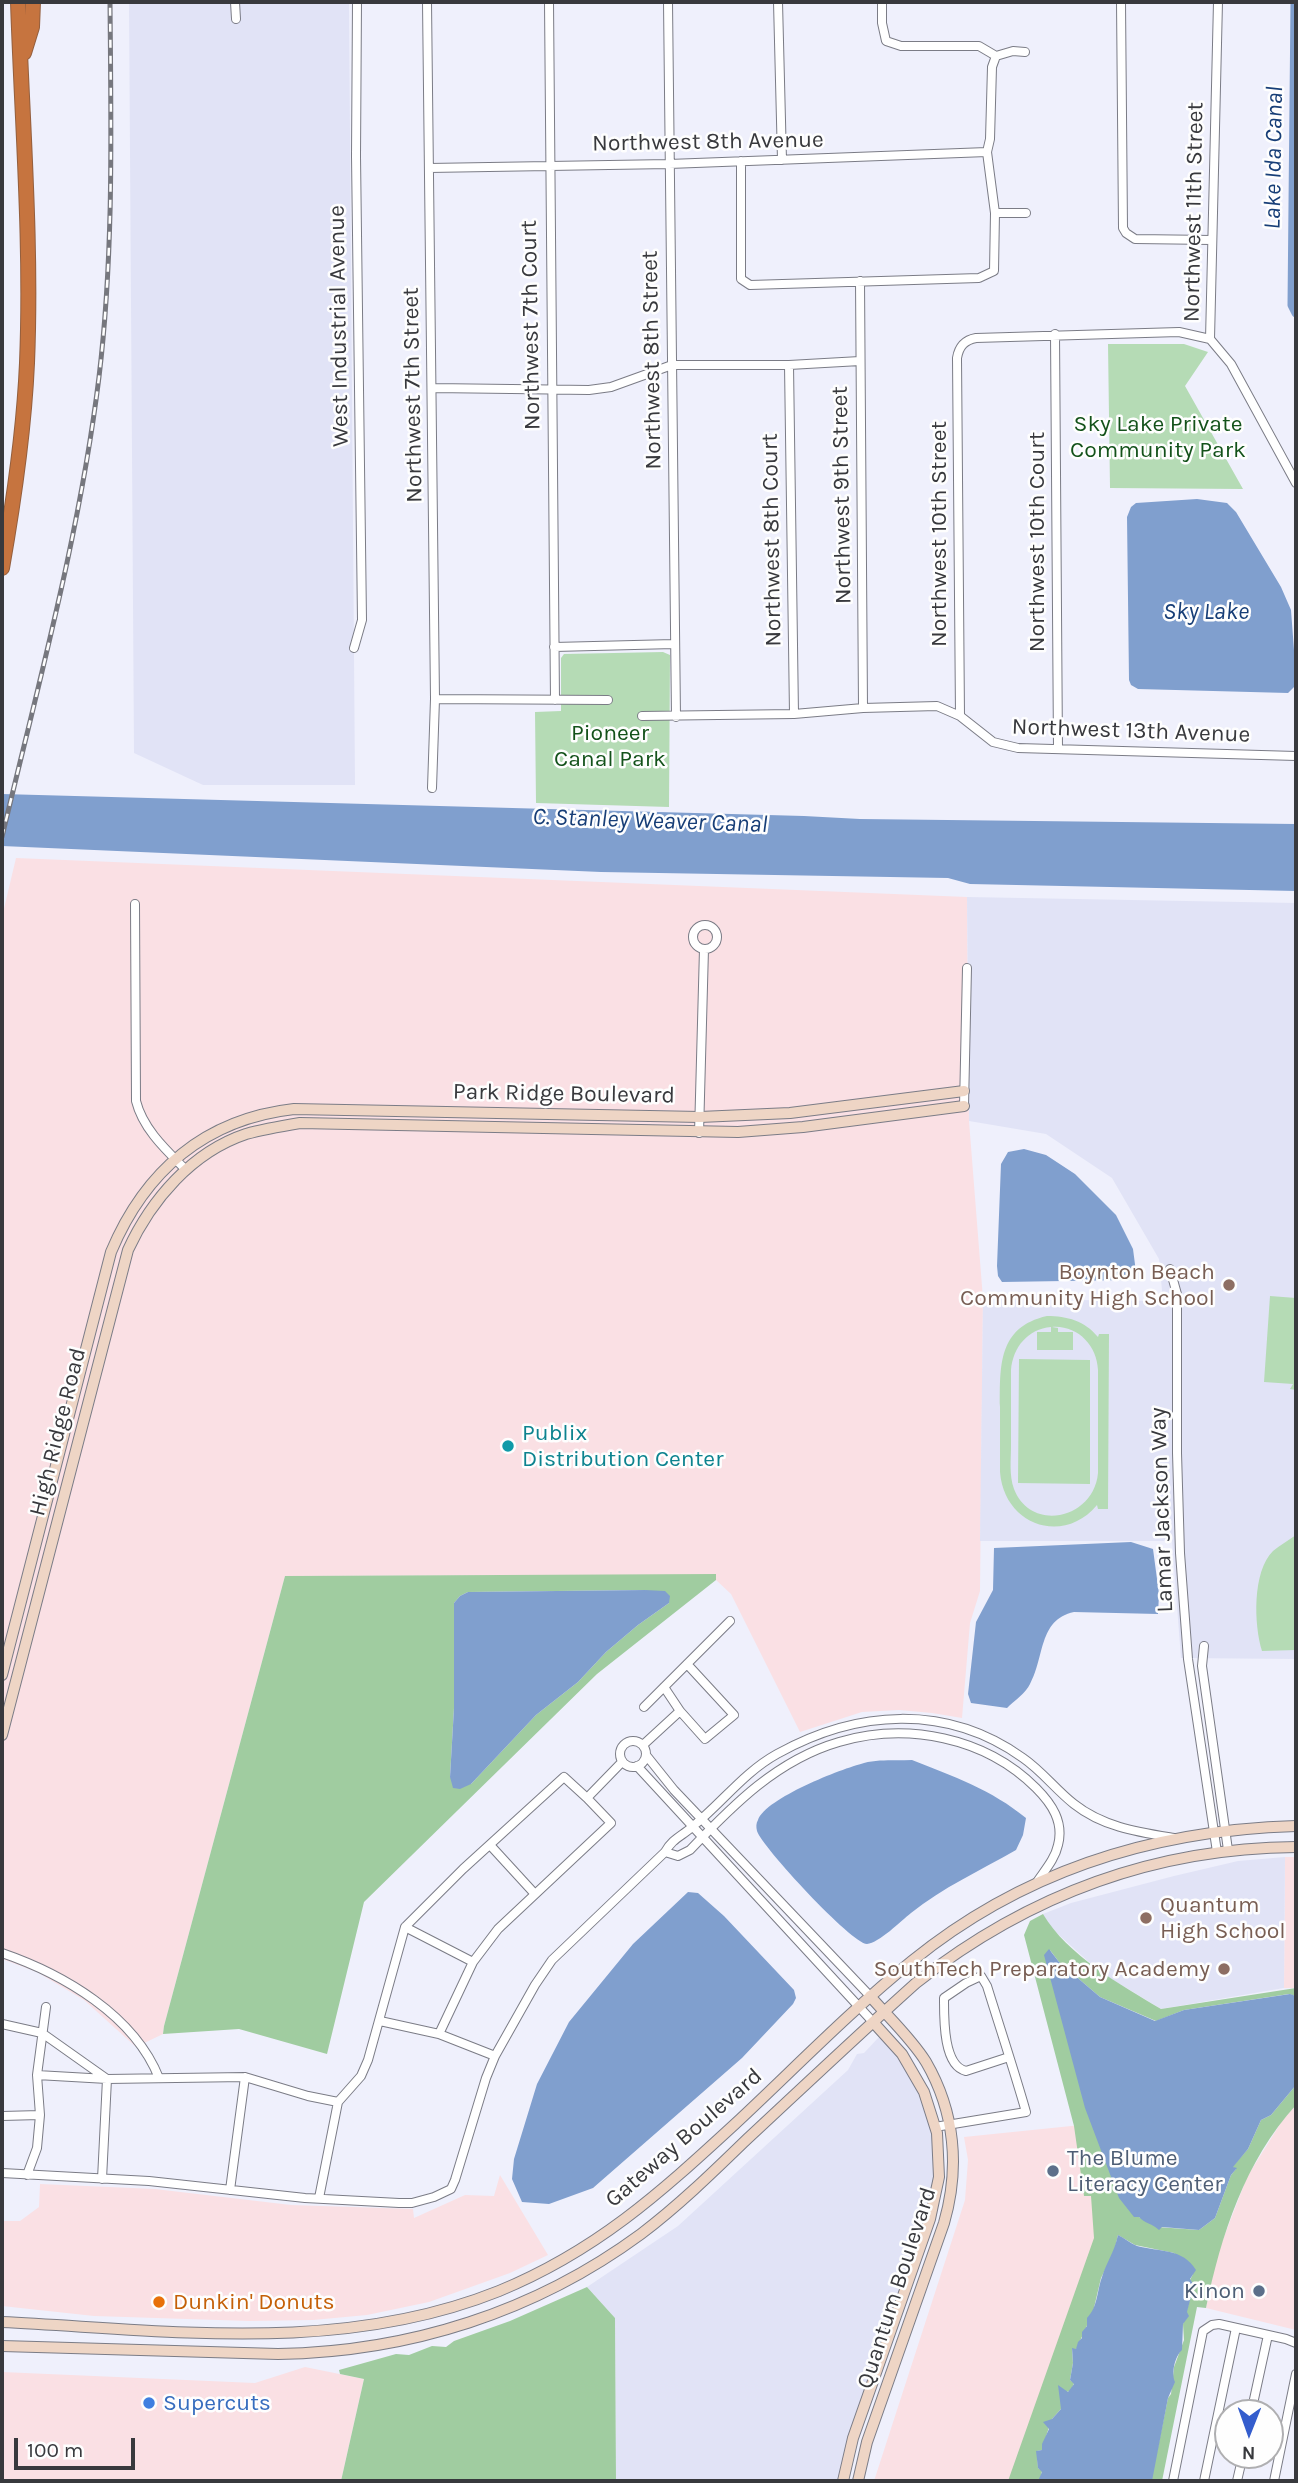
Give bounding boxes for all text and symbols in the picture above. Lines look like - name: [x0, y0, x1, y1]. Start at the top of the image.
- water label: Lake Ida Canal: [1258, 86, 1290, 230]
- street label: Northwest 11th Street: [1178, 102, 1210, 322]
- street label: Northwest 8th Avenue: [592, 126, 824, 158]
- street label: West Industrial Avenue: [323, 205, 355, 447]
- street label: Northwest 7th Court: [515, 220, 547, 430]
- street label: Northwest 8th Street: [636, 250, 668, 470]
- street label: Northwest 7th Street: [397, 287, 429, 503]
- street label: Northwest 9th Street: [826, 386, 858, 604]
- park label: Sky Lake Private Community Park: [1070, 410, 1246, 464]
- street label: Northwest 10th Street: [925, 421, 953, 647]
- street label: Northwest 10th Court: [1023, 432, 1051, 652]
- street label: Northwest 8th Court: [756, 433, 788, 647]
- water label: Sky Lake: [1163, 598, 1249, 626]
- street label: Northwest 13th Avenue: [1011, 713, 1251, 749]
- park label: Pioneer Canal Park: [554, 719, 666, 773]
- water label: C. Stanley Weaver Canal: [532, 803, 768, 839]
- street label: Park Ridge Boulevard: [453, 1078, 675, 1110]
- place label: Boynton Beach Community High School: [960, 1258, 1215, 1312]
- marker: Boynton Beach Community High School: [1221, 1277, 1237, 1293]
- street label: High Ridge Road: [24, 1345, 92, 1519]
- street label: Lamar Jackson Way: [1145, 1407, 1179, 1613]
- place label: Publix Distribution Center: [522, 1419, 723, 1473]
- marker: Publix Distribution Center: [500, 1438, 516, 1454]
- place label: Quantum High School: [1160, 1891, 1286, 1945]
- marker: Quantum High School: [1138, 1910, 1154, 1926]
- place label: SouthTech Preparatory Academy: [873, 1955, 1210, 1983]
- marker: SouthTech Preparatory Academy: [1216, 1961, 1232, 1977]
- street label: Gateway Boulevard: [600, 2062, 768, 2214]
- place label: The Blume Literacy Center: [1067, 2144, 1223, 2198]
- marker: The Blume Literacy Center: [1045, 2163, 1061, 2179]
- street label: Quantum Boulevard: [851, 2184, 943, 2392]
- place label: Kinon: [1184, 2277, 1245, 2305]
- marker: Kinon: [1251, 2283, 1267, 2299]
- place label: Dunkin' Donuts: [173, 2288, 335, 2316]
- marker: Dunkin' Donuts: [151, 2294, 167, 2310]
- place label: Supercuts: [163, 2389, 271, 2417]
- marker: Supercuts: [141, 2395, 157, 2411]
- north arrow: [1214, 2399, 1284, 2469]
- scale bar: [18, 2424, 138, 2468]
- text: 100 m: [27, 2438, 84, 2462]
- text: N: [1242, 2442, 1256, 2464]

